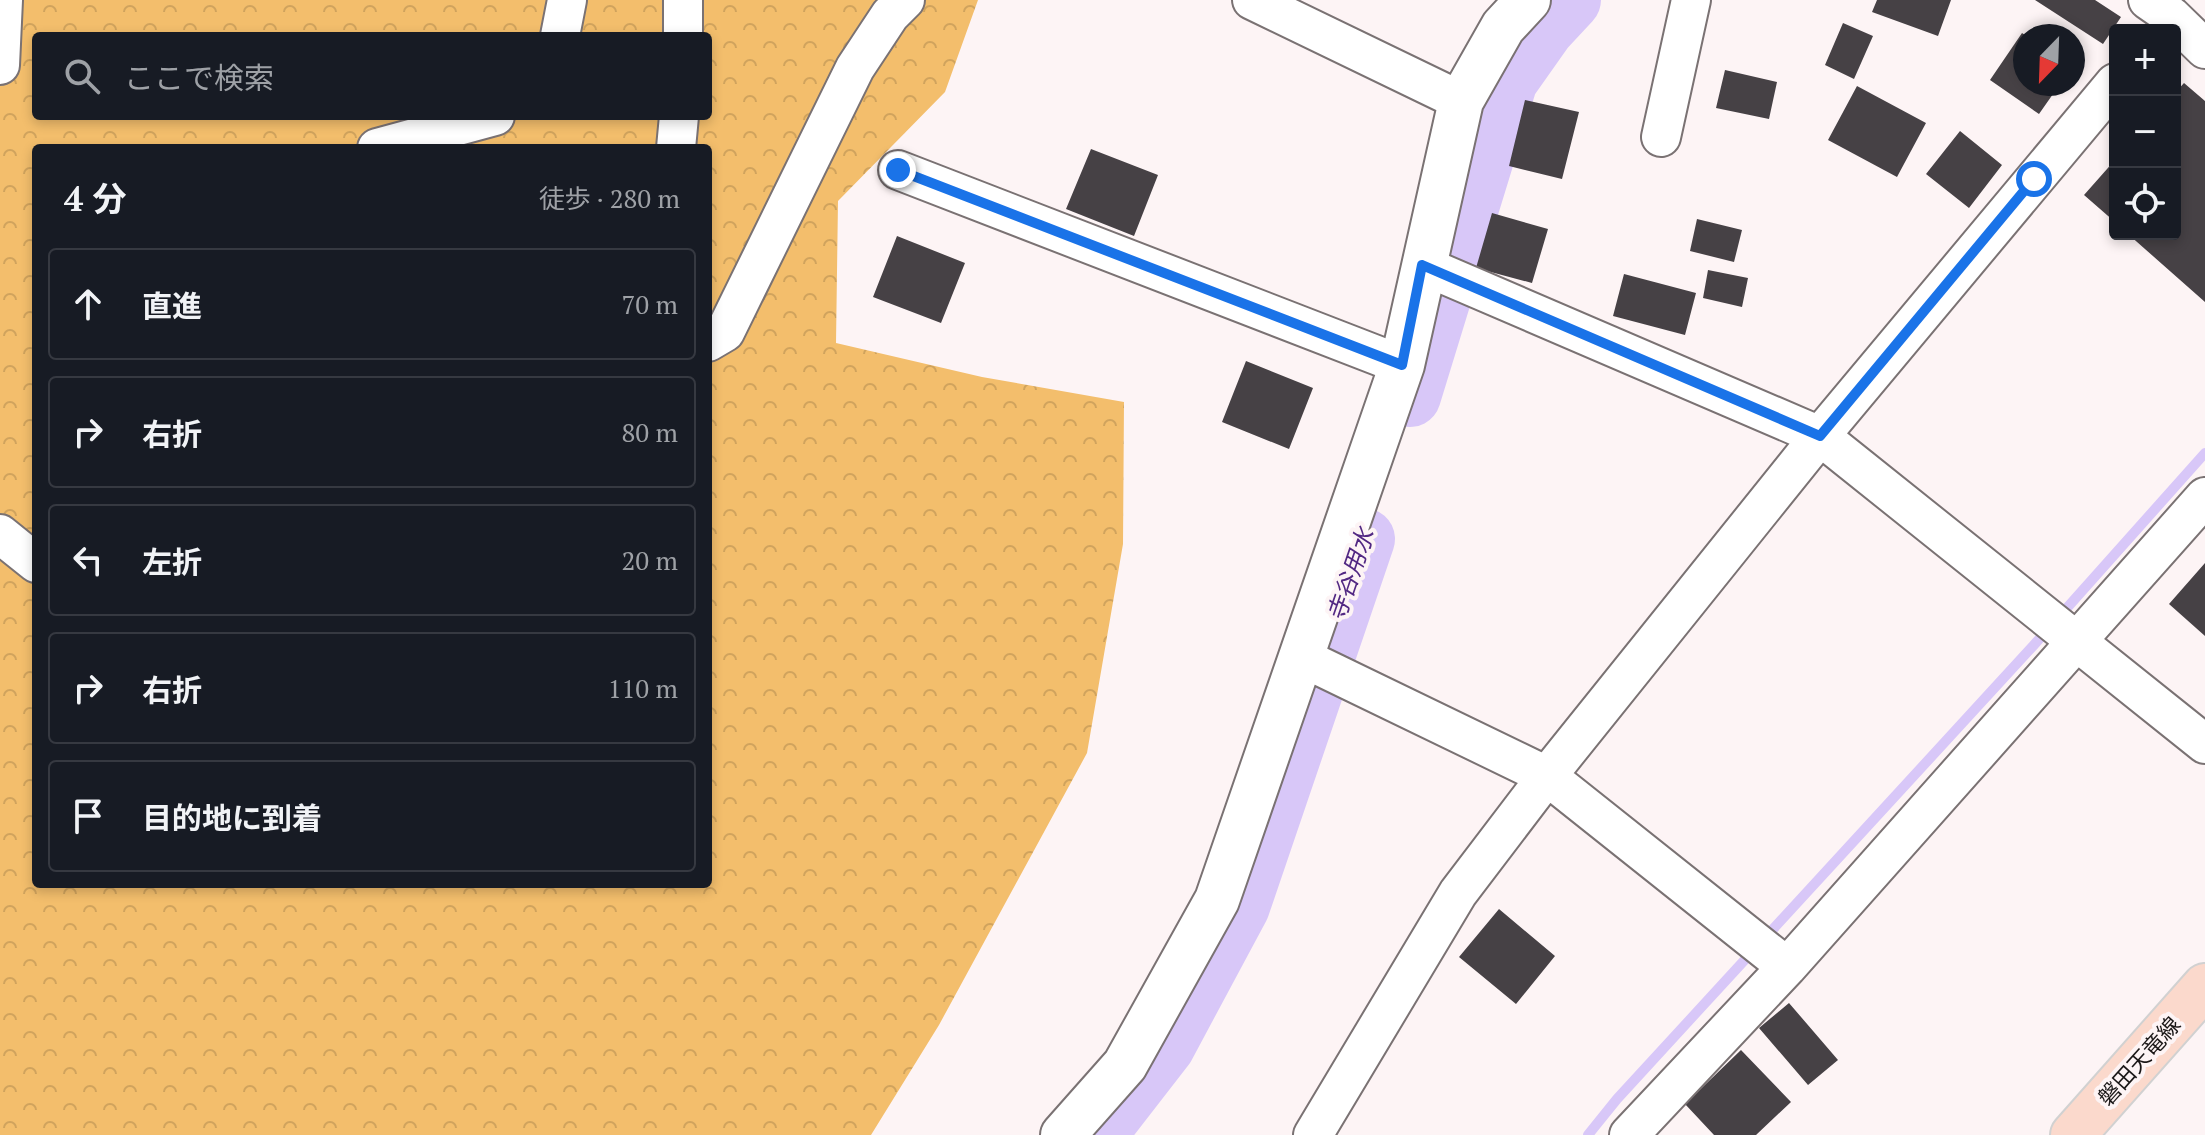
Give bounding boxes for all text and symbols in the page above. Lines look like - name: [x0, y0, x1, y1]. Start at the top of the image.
- north arrow: [2013, 24, 2085, 96]
- map controls: [2109, 24, 2181, 240]
- button: +: [2109, 24, 2181, 96]
- search box: [32, 32, 712, 120]
- icon: search: [60, 54, 104, 98]
- text: ここで検索: [124, 58, 274, 98]
- button: −: [2109, 96, 2181, 168]
- route end: [880, 152, 916, 188]
- route start: [2016, 161, 2052, 197]
- button: locate: [2109, 168, 2181, 240]
- text: 4 分: [64, 176, 126, 221]
- text: 徒歩 · 280 m: [539, 181, 680, 215]
- icon: ahead: [66, 282, 110, 326]
- text: 直進: [142, 286, 202, 326]
- text: 70 m: [622, 287, 678, 321]
- icon: right: [66, 410, 110, 454]
- text: 右折: [142, 414, 202, 454]
- text: 80 m: [622, 415, 678, 449]
- water label: 寺谷用水: [1319, 521, 1382, 625]
- icon: left: [66, 538, 110, 582]
- text: 左折: [142, 542, 202, 582]
- text: 20 m: [622, 543, 678, 577]
- icon: right: [66, 666, 110, 710]
- text: 右折: [142, 670, 202, 710]
- text: 110 m: [608, 671, 678, 705]
- icon: arrive: [66, 794, 110, 838]
- text: 目的地に到着: [142, 798, 322, 838]
- street label: 磐田天竜線: [2091, 1010, 2186, 1111]

